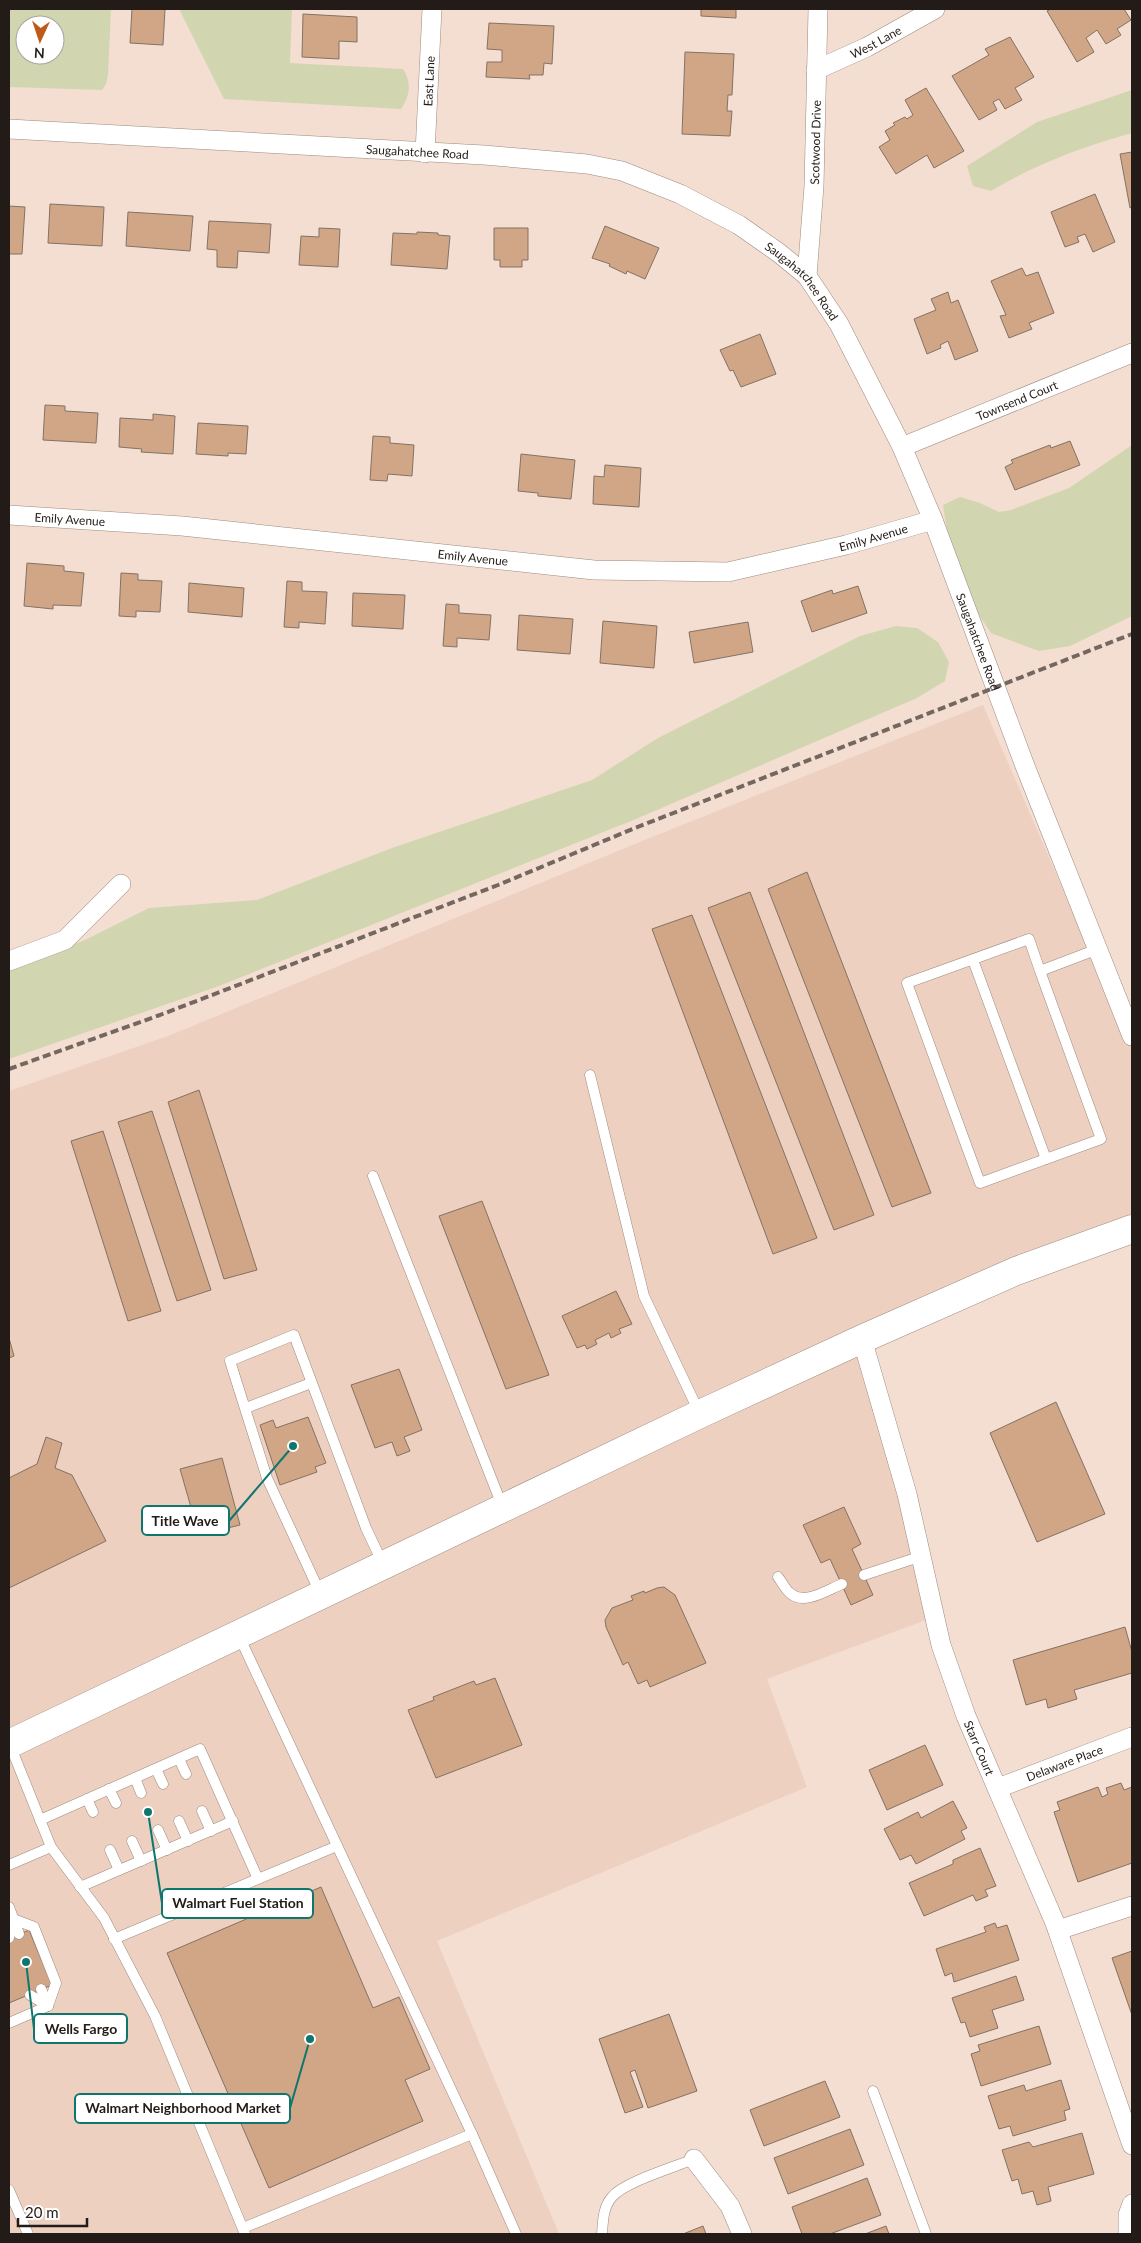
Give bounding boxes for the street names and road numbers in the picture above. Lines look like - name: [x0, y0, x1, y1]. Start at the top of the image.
- street label: West Lane: [848, 22, 904, 61]
- street label: East Lane: [420, 55, 437, 107]
- street label: Scotwood Drive: [807, 100, 823, 185]
- street label: Saugahatchee Road: [366, 141, 469, 162]
- street label: Saugahatchee Road: [762, 238, 842, 323]
- street label: Townsend Court: [974, 376, 1060, 423]
- street label: Emily Avenue: [34, 509, 106, 529]
- street label: Emily Avenue: [837, 520, 909, 554]
- street label: Emily Avenue: [437, 546, 509, 568]
- street label: Saugahatchee Road: [953, 591, 1004, 693]
- street label: Starr Court: [961, 1718, 998, 1778]
- street label: Delaware Place: [1024, 1741, 1105, 1784]

